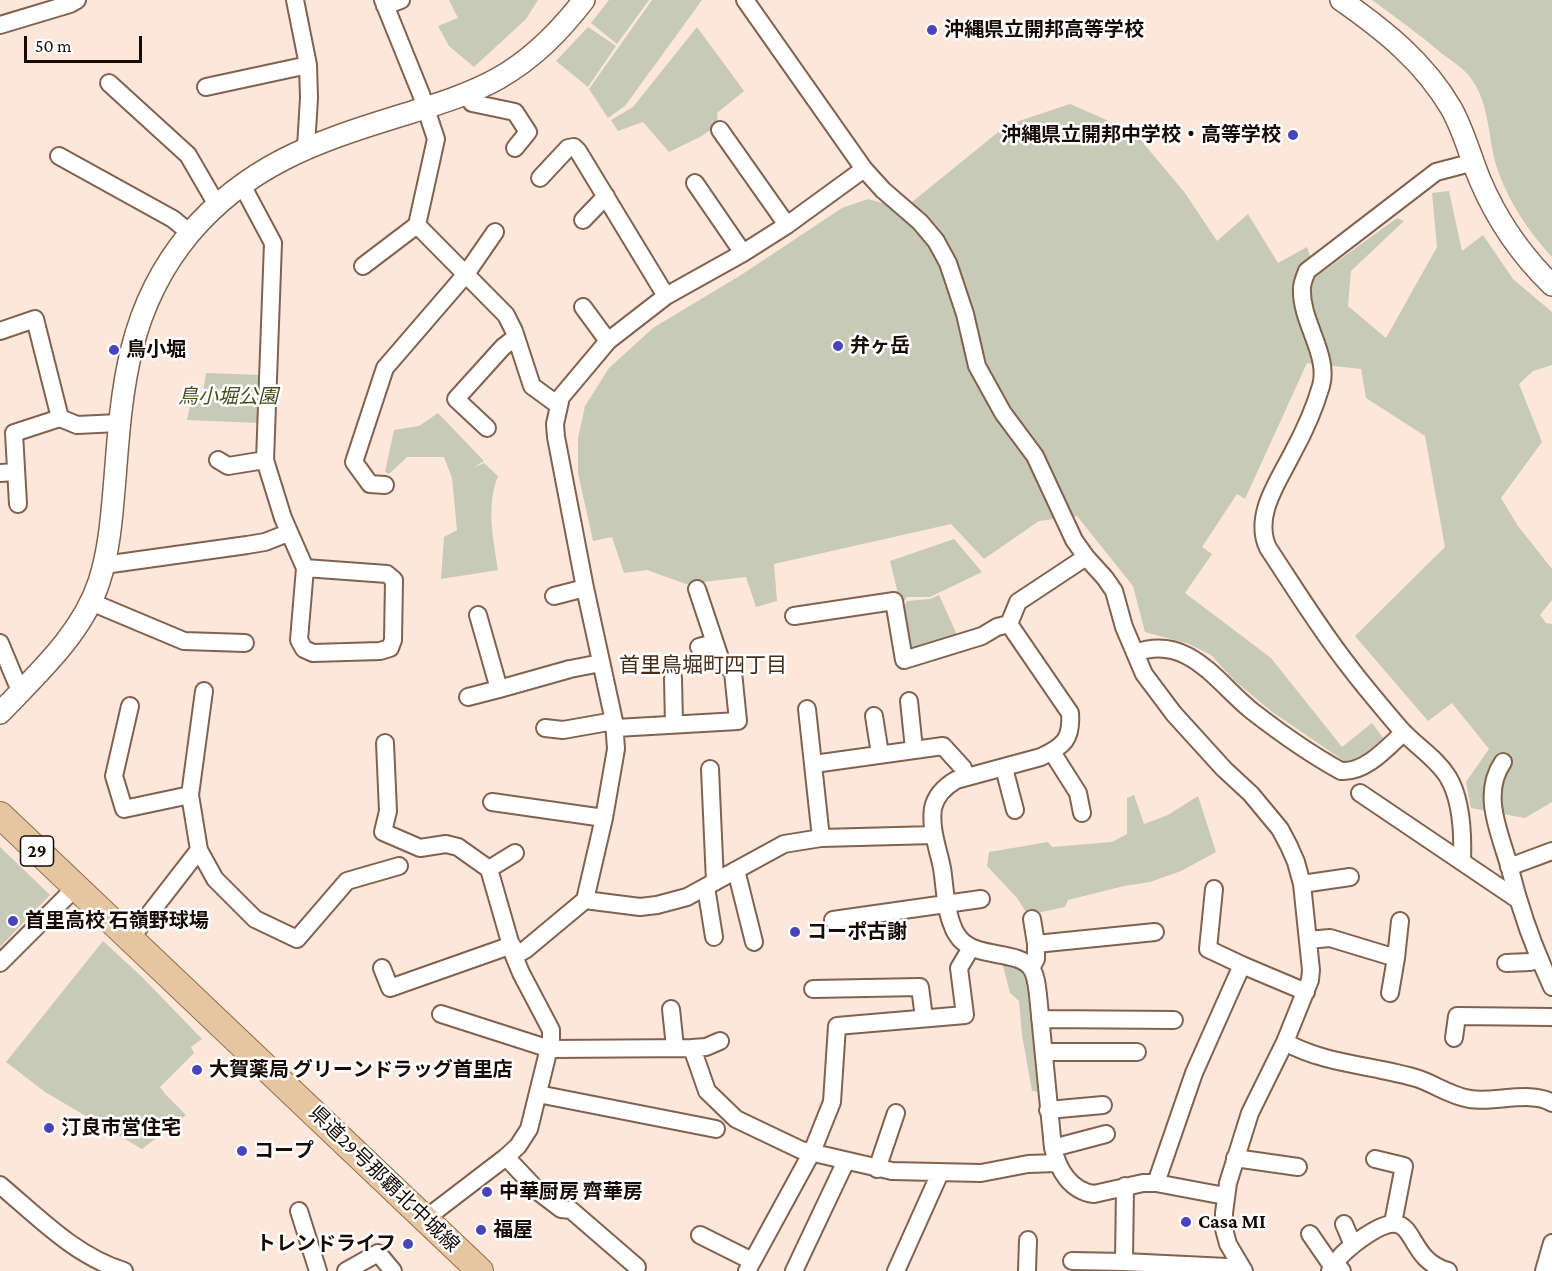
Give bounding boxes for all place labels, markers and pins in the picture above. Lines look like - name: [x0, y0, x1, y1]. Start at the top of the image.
- place label: 沖縄県立開邦高等学校: [944, 18, 1144, 42]
- marker: 沖縄県立開邦高等学校: [925, 23, 939, 37]
- place label: 沖縄県立開邦中学校・高等学校: [1001, 123, 1281, 147]
- marker: 沖縄県立開邦中学校・高等学校: [1286, 128, 1300, 142]
- place label: 弁ヶ岳: [850, 334, 910, 358]
- place label: 鳥小堀: [126, 338, 186, 362]
- marker: 弁ヶ岳: [831, 339, 845, 353]
- marker: 鳥小堀: [107, 343, 121, 357]
- place label: 首里高校 石嶺野球場: [25, 909, 209, 933]
- marker: 首里高校 石嶺野球場: [6, 914, 20, 928]
- place label: コーポ古謝: [807, 920, 907, 944]
- marker: コーポ古謝: [788, 925, 802, 939]
- place label: 大賀薬局 グリーンドラッグ首里店: [209, 1058, 513, 1082]
- marker: 大賀薬局 グリーンドラッグ首里店: [190, 1063, 204, 1077]
- place label: 汀良市営住宅: [61, 1116, 181, 1140]
- marker: 汀良市営住宅: [42, 1121, 56, 1135]
- place label: コープ: [254, 1139, 314, 1163]
- marker: コープ: [235, 1144, 249, 1158]
- place label: 中華厨房 齊華房: [499, 1180, 643, 1204]
- marker: 中華厨房 齊華房: [480, 1185, 494, 1199]
- place label: Casa MI: [1198, 1210, 1266, 1234]
- marker: Casa MI: [1179, 1215, 1193, 1229]
- place label: 福屋: [493, 1218, 533, 1242]
- marker: 福屋: [474, 1223, 488, 1237]
- place label: トレンドライフ: [256, 1232, 396, 1256]
- marker: トレンドライフ: [401, 1237, 415, 1251]

